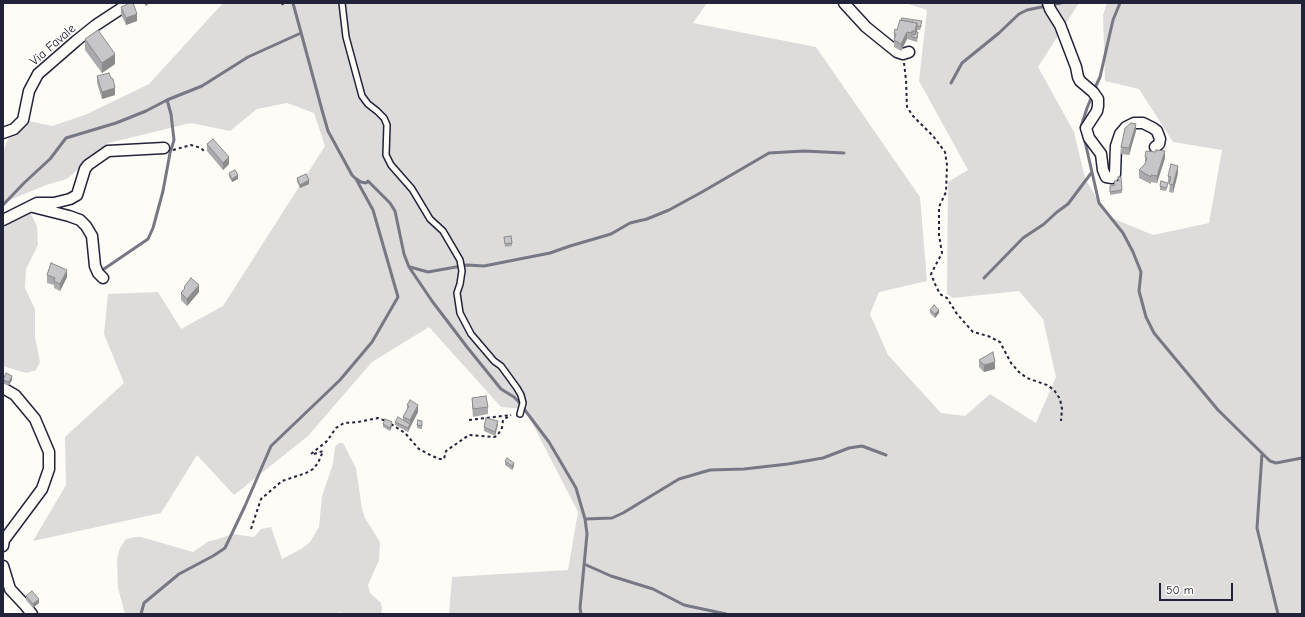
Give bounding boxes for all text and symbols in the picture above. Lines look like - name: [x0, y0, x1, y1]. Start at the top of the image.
- street label: Via Favale: [27, 21, 79, 69]
- scale bar: [1161, 575, 1235, 601]
- text: 50 m: [1166, 583, 1194, 597]

